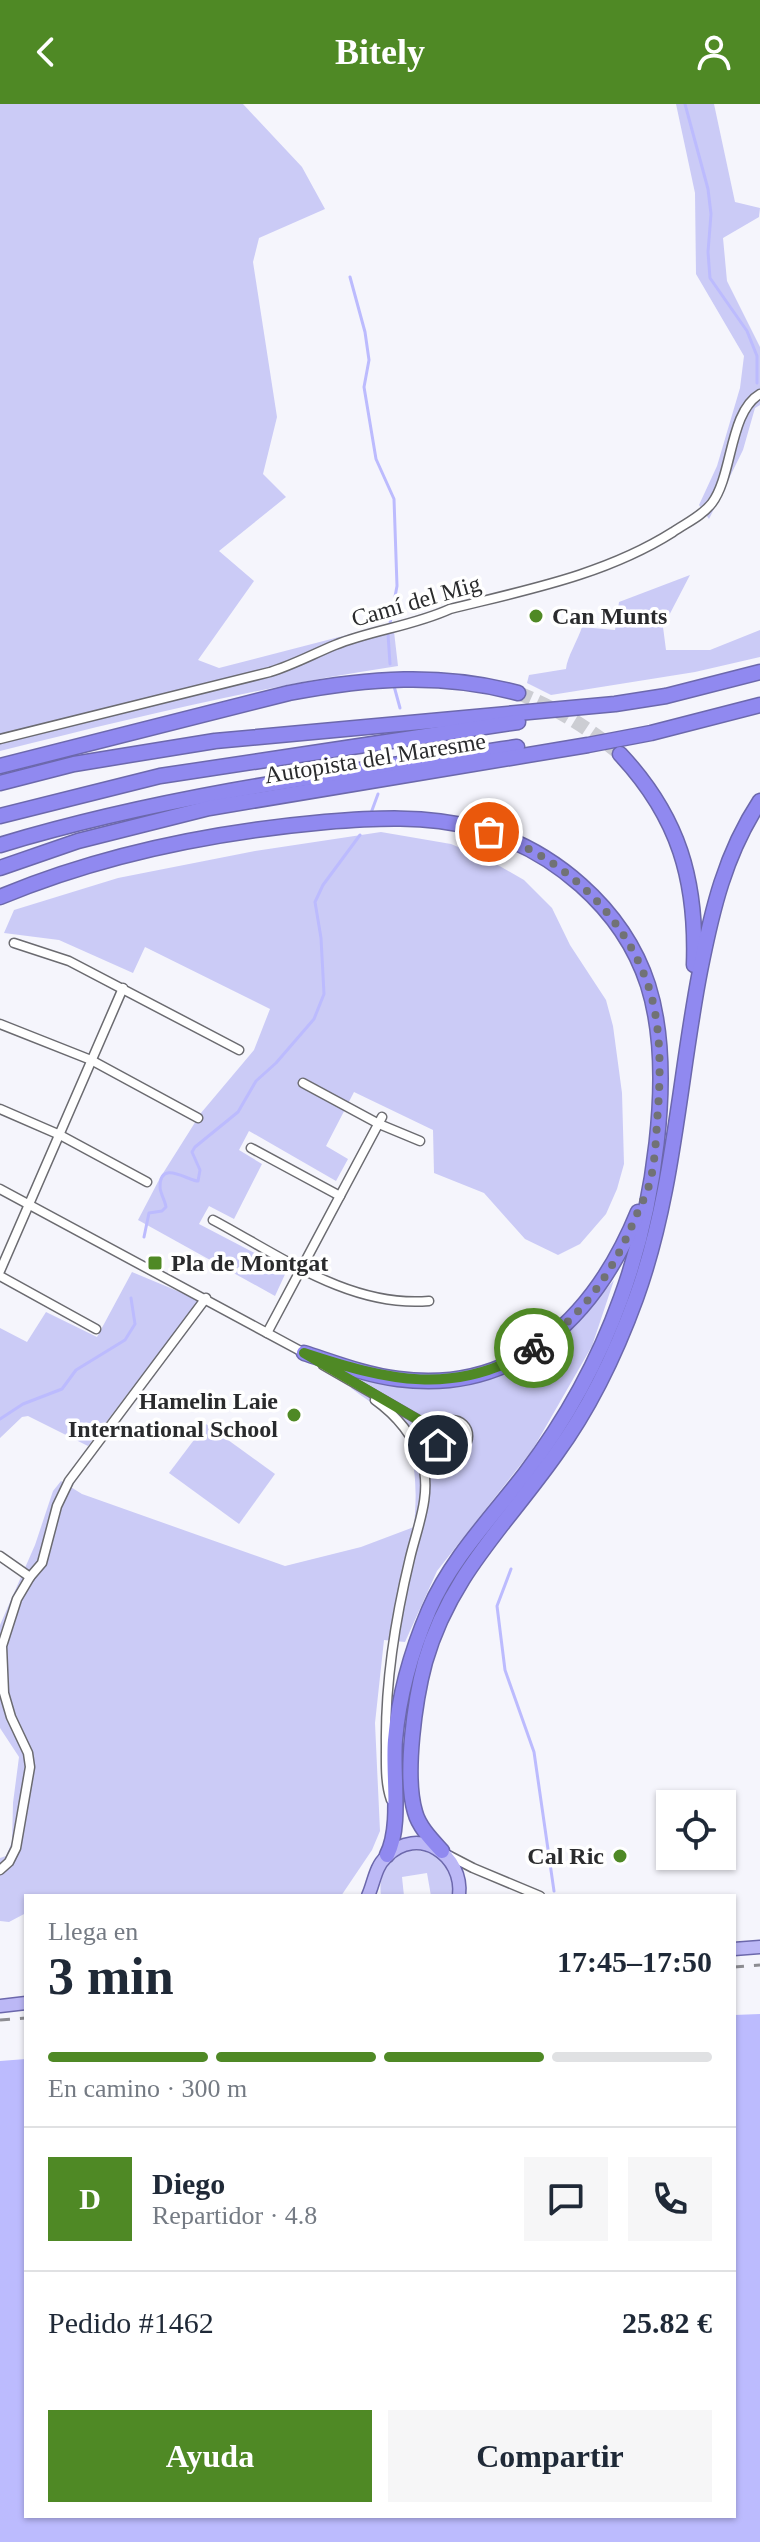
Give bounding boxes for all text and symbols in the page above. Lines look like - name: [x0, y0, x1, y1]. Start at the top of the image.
- icon: back: [24, 30, 68, 74]
- icon: person: [692, 30, 736, 74]
- text: Bitely: [335, 32, 425, 72]
- street label: Camí del Mig: [348, 570, 484, 632]
- place label: Can Munts: [552, 603, 667, 629]
- marker: Can Munts: [527, 607, 545, 625]
- street label: Autopista del Maresme: [262, 728, 488, 788]
- pin: [455, 798, 523, 866]
- icon: bag: [467, 810, 511, 854]
- place label: Pla de Montgat: [171, 1250, 328, 1276]
- marker: Pla de Montgat: [146, 1254, 164, 1272]
- courier: [494, 1308, 574, 1388]
- icon: bike: [512, 1326, 556, 1370]
- place label: Hamelin Laie International School: [68, 1388, 278, 1442]
- marker: Hamelin Laie International School: [285, 1406, 303, 1424]
- pin: [404, 1411, 472, 1479]
- icon: home: [416, 1423, 460, 1467]
- map controls: [656, 1790, 736, 1870]
- button: locate: [656, 1790, 736, 1870]
- place label: Cal Ric: [527, 1843, 604, 1869]
- marker: Cal Ric: [611, 1847, 629, 1865]
- text: Llega en: [48, 1917, 138, 1946]
- text: 17:45–17:50: [557, 1945, 712, 1978]
- text: 3 min: [48, 1948, 174, 2005]
- text: En camino · 300 m: [48, 2074, 247, 2103]
- button: chat: [524, 2157, 608, 2241]
- button: phone: [628, 2157, 712, 2241]
- text: Diego: [152, 2167, 225, 2200]
- text: D: [79, 2182, 101, 2215]
- text: Repartidor · 4.8: [152, 2201, 317, 2230]
- text: Pedido #1462: [48, 2306, 214, 2339]
- text: 25.82 €: [622, 2306, 712, 2339]
- button: Ayuda: [48, 2410, 372, 2502]
- button: Compartir: [388, 2410, 712, 2502]

